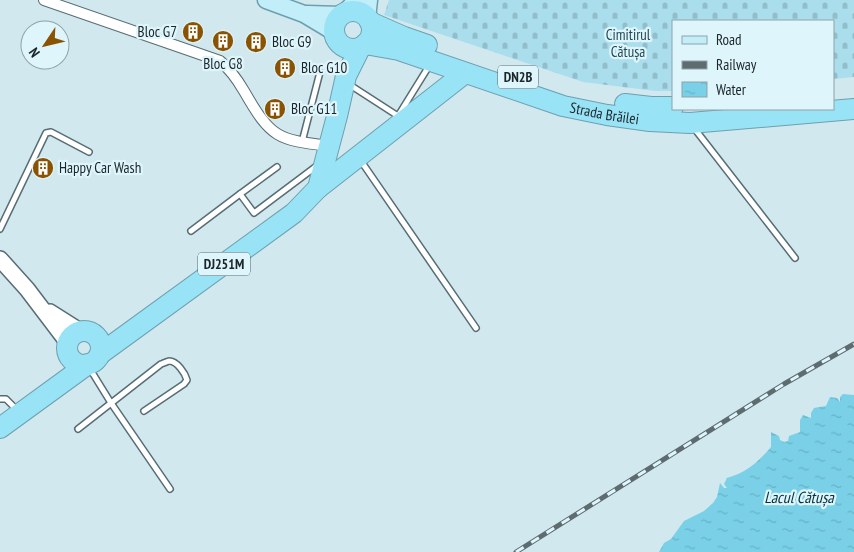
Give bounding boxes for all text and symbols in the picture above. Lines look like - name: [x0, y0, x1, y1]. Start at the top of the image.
- north arrow: [20, 20, 70, 70]
- building icon: Bloc G7: [181, 20, 205, 44]
- legend: [672, 20, 834, 110]
- place label: Bloc G7: [138, 22, 177, 41]
- park label: Cimitirul Cătușa: [606, 25, 651, 61]
- building icon: Bloc G8: [211, 29, 235, 53]
- building icon: Bloc G9: [244, 30, 268, 54]
- text: Road: [716, 30, 742, 49]
- place label: Bloc G9: [272, 32, 311, 51]
- text: N: [25, 44, 44, 61]
- place label: Bloc G8: [203, 54, 243, 73]
- text: Railway: [716, 55, 757, 74]
- building icon: Bloc G10: [273, 56, 297, 80]
- place label: Bloc G10: [301, 58, 347, 77]
- road number: DN2B: [498, 66, 538, 88]
- text: Water: [716, 80, 747, 99]
- building icon: Bloc G11: [263, 97, 287, 121]
- street label: Strada Brăilei: [568, 98, 640, 128]
- place label: Bloc G11: [291, 99, 337, 118]
- building icon: Happy Car Wash: [31, 156, 55, 180]
- place label: Happy Car Wash: [59, 158, 141, 177]
- road number: DJ251M: [198, 252, 250, 276]
- water label: Lacul Cătușa: [764, 487, 835, 507]

